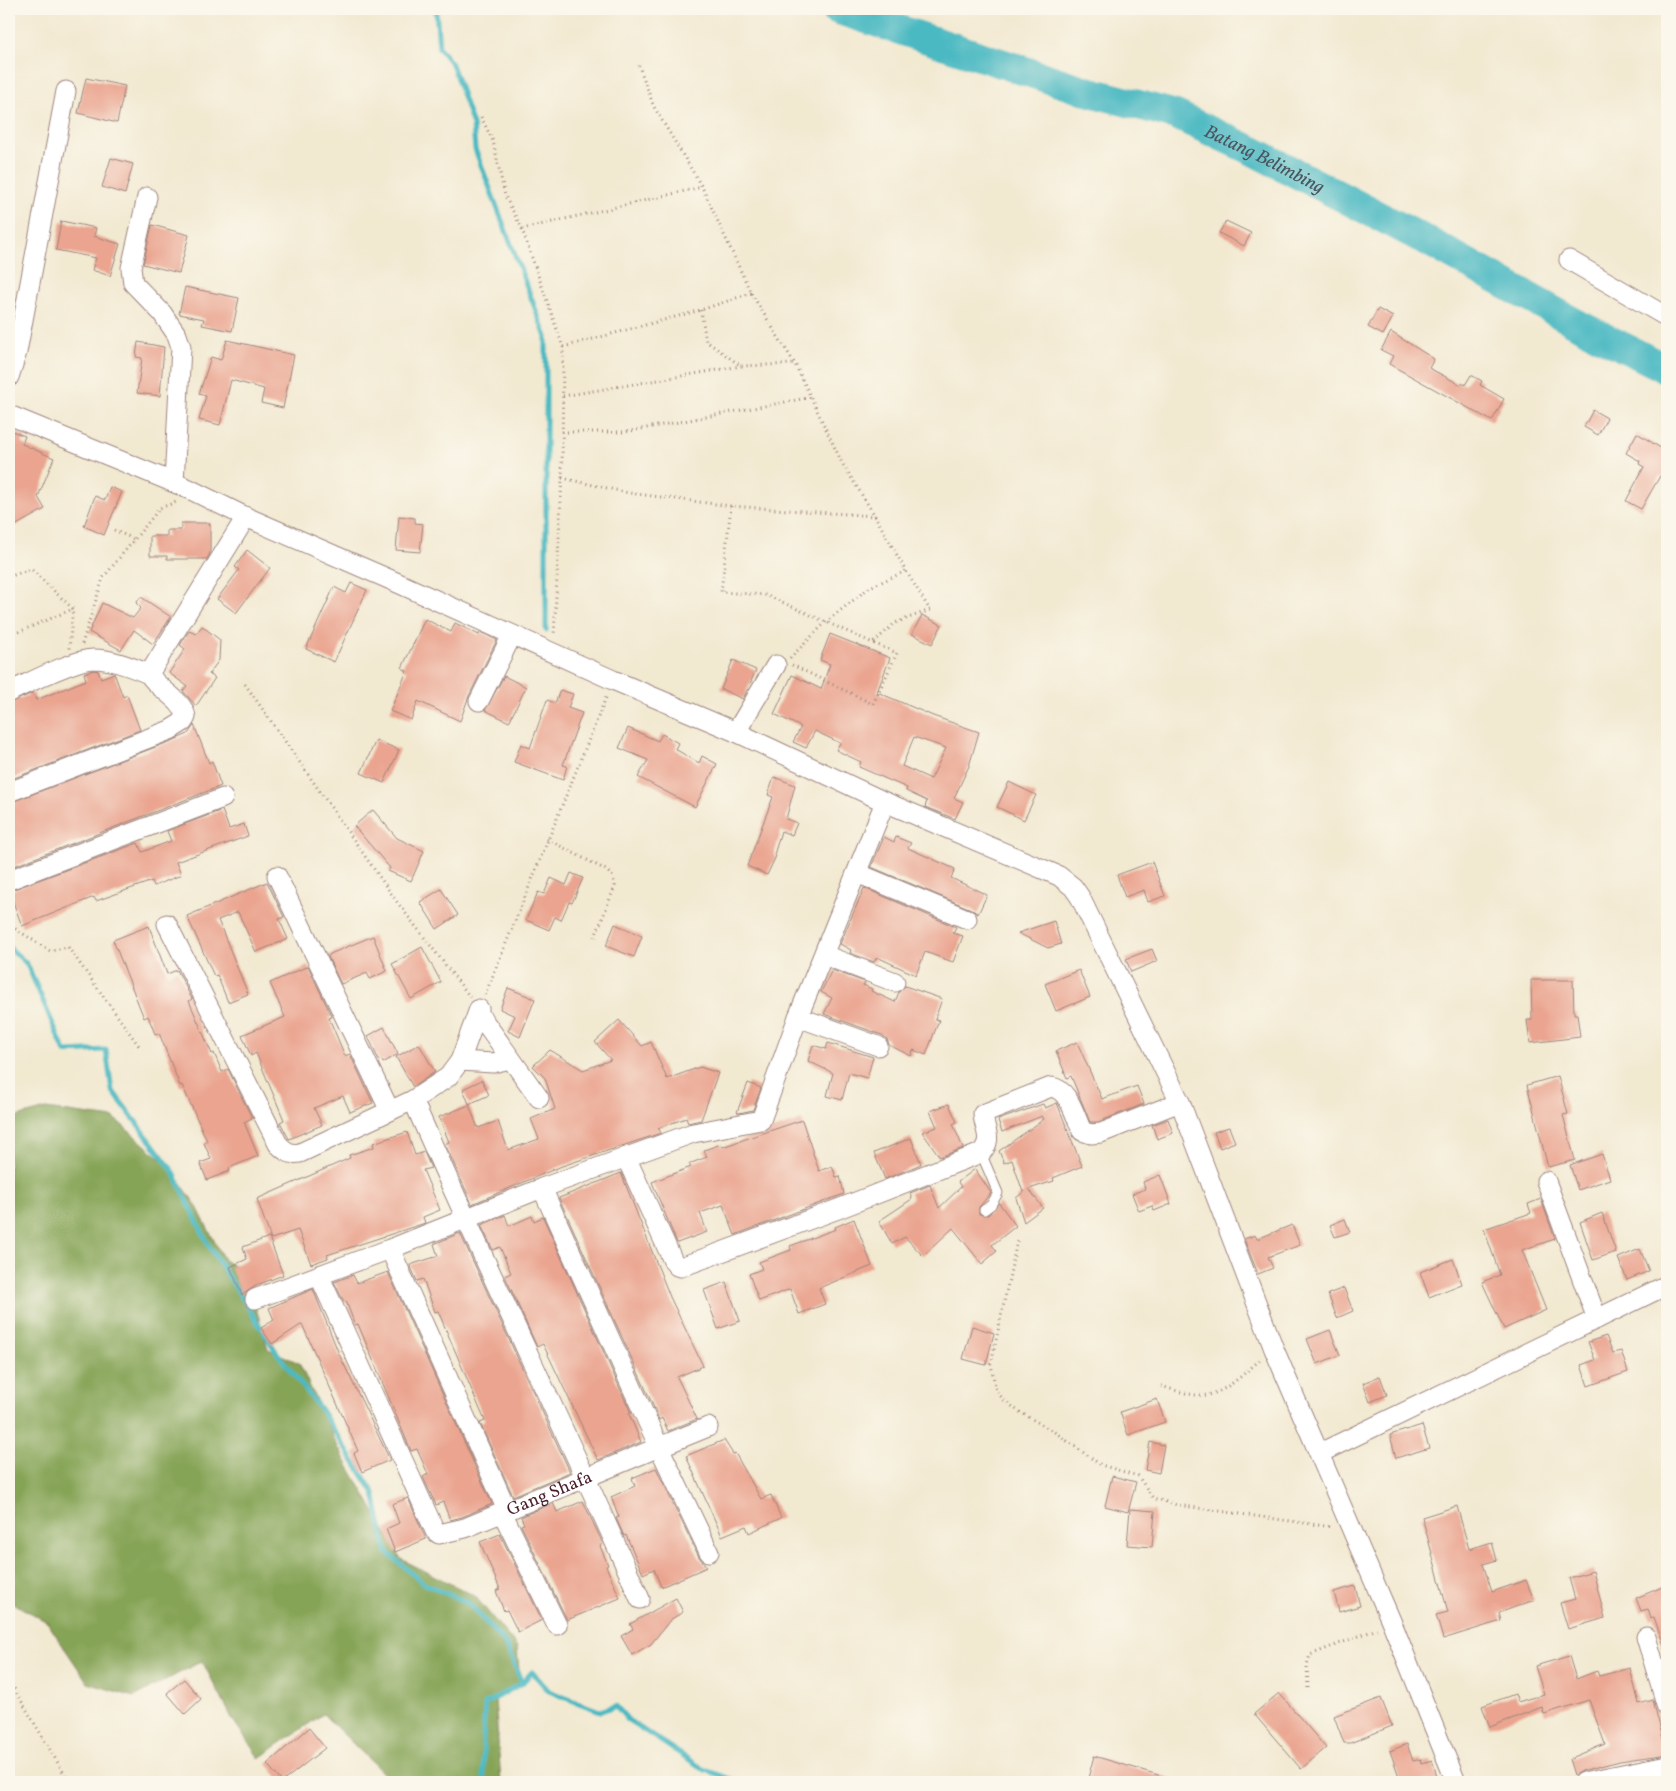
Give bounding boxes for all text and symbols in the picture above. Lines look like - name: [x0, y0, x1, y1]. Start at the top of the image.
- water label: Batang Belimbing: [1200, 119, 1329, 201]
- street label: Gang Shafa: [503, 1465, 596, 1523]

